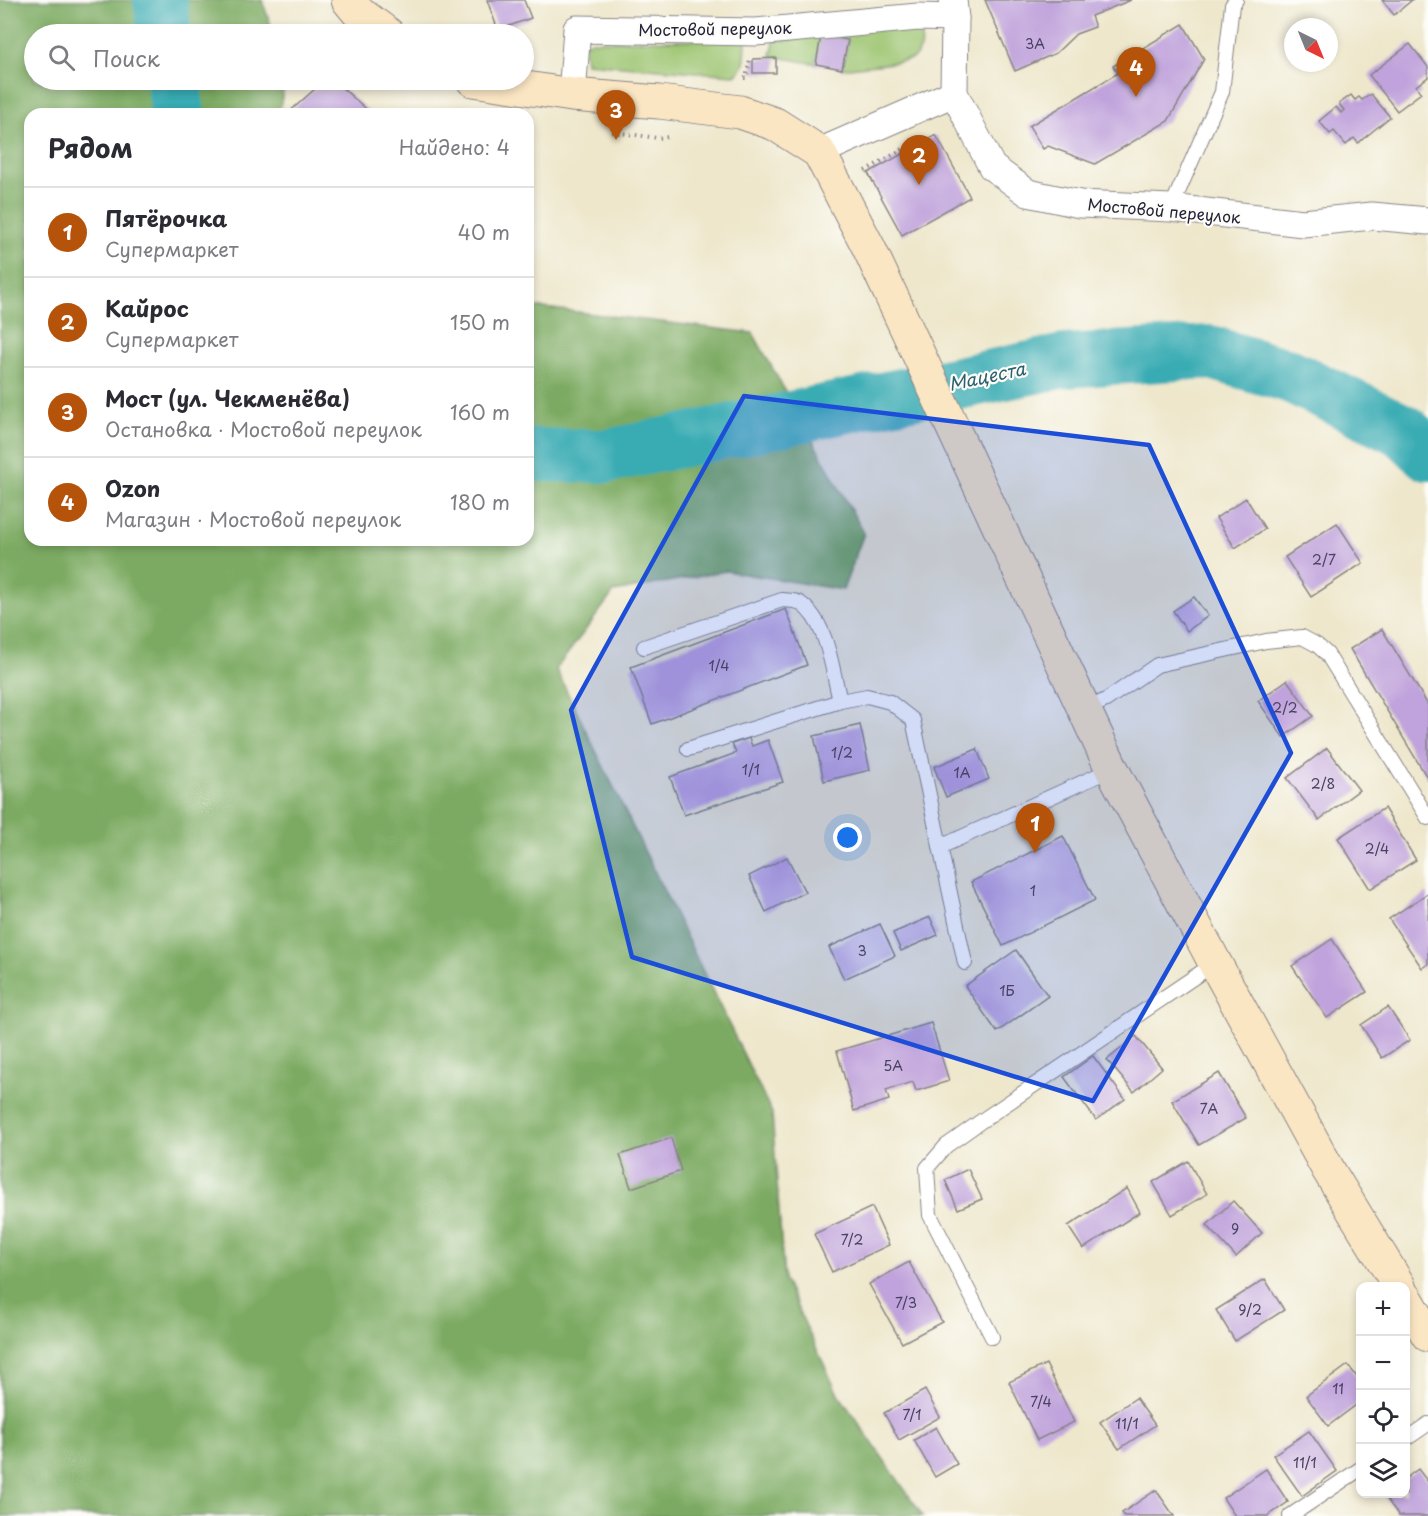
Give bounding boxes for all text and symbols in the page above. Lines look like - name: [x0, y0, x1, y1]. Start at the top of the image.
- street label: Мостовой переулок: [638, 15, 792, 41]
- north arrow: [1284, 18, 1338, 72]
- search box: [24, 24, 534, 90]
- house number: 3А: [1025, 33, 1045, 54]
- icon: search: [45, 41, 78, 74]
- text: Поиск: [93, 41, 160, 74]
- pin: 4: [1116, 48, 1156, 97]
- pin: 3: [596, 90, 636, 140]
- text: Рядом: [48, 128, 133, 167]
- text: Найдено: 4: [399, 132, 510, 162]
- pin: 2: [900, 136, 938, 185]
- street label: Мостовой переулок: [1087, 191, 1242, 229]
- text: Пятёрочка: [105, 201, 227, 234]
- text: 1: [63, 217, 72, 247]
- text: 40 m: [458, 217, 510, 247]
- text: Супермаркет: [105, 234, 238, 264]
- text: Кайрос: [105, 291, 189, 324]
- text: 2: [60, 307, 75, 337]
- text: 150 m: [450, 307, 510, 337]
- text: Супермаркет: [105, 324, 238, 354]
- water label: Мацеста: [946, 354, 1028, 397]
- text: Мост (ул. Чекменёва): [105, 381, 350, 414]
- text: 3: [61, 397, 74, 427]
- text: 160 m: [450, 397, 510, 427]
- text: Остановка · Мостовой переулок: [105, 414, 422, 444]
- text: Ozon: [105, 471, 160, 504]
- text: 4: [61, 487, 74, 517]
- text: 180 m: [450, 487, 510, 517]
- text: Магазин · Мостовой переулок: [105, 504, 401, 534]
- house number: 2/7: [1312, 549, 1336, 570]
- house number: 1/4: [709, 655, 729, 676]
- house number: 2/2: [1272, 697, 1298, 718]
- house number: 1/2: [831, 742, 853, 763]
- house number: 1/1: [742, 759, 760, 780]
- house number: 1А: [953, 762, 971, 783]
- house number: 2/8: [1311, 773, 1335, 794]
- pin: 1: [1016, 804, 1054, 853]
- your location: [833, 823, 862, 852]
- house number: 2/4: [1365, 838, 1389, 859]
- house number: 1: [1030, 880, 1036, 901]
- house number: 3: [857, 940, 867, 961]
- house number: 1Б: [999, 980, 1015, 1001]
- house number: 5А: [883, 1055, 903, 1076]
- house number: 7А: [1200, 1098, 1219, 1119]
- house number: 9: [1231, 1218, 1239, 1239]
- house number: 7/2: [841, 1229, 863, 1250]
- map controls: [1356, 1282, 1410, 1498]
- button: +: [1356, 1282, 1410, 1336]
- house number: 7/3: [895, 1292, 917, 1313]
- house number: 9/2: [1238, 1299, 1262, 1320]
- button: −: [1356, 1336, 1410, 1390]
- house number: 11: [1332, 1378, 1344, 1399]
- button: locate: [1356, 1390, 1410, 1444]
- house number: 7/4: [1030, 1391, 1052, 1412]
- house number: 7/1: [902, 1404, 922, 1425]
- house number: 11/1: [1115, 1413, 1139, 1434]
- button: layers: [1356, 1444, 1410, 1498]
- house number: 11/1: [1293, 1452, 1317, 1473]

